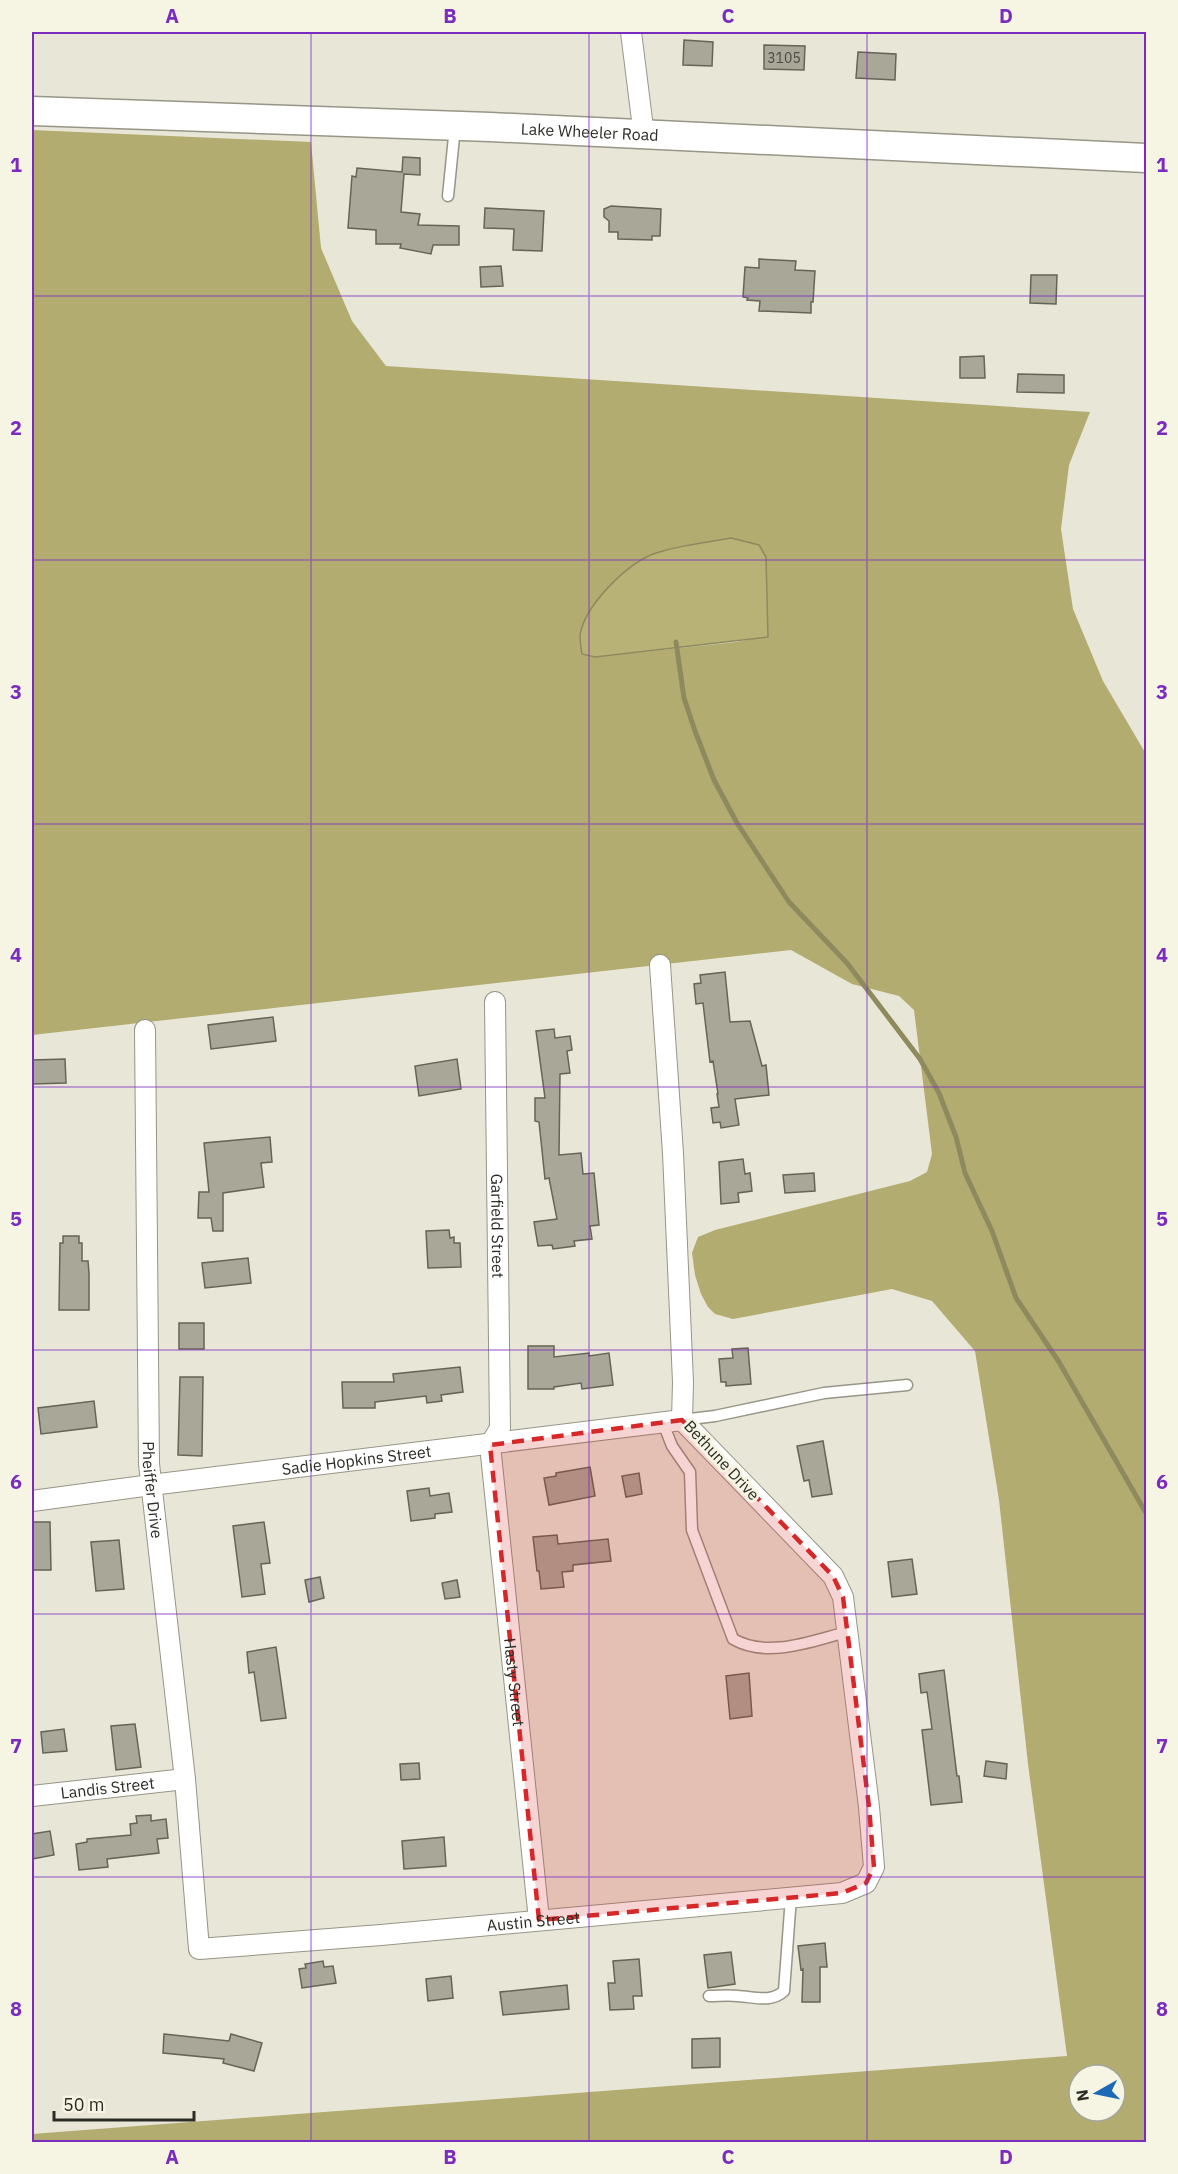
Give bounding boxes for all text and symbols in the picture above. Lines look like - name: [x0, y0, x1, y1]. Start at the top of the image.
- text: A: [165, 2, 179, 29]
- text: B: [443, 2, 457, 29]
- text: C: [721, 2, 735, 29]
- text: D: [999, 2, 1013, 29]
- house number: 3105: [767, 49, 801, 67]
- street label: Lake Wheeler Road: [520, 118, 659, 145]
- text: 1: [10, 151, 22, 178]
- text: 1: [1156, 151, 1168, 178]
- text: 2: [10, 414, 22, 441]
- text: 2: [1156, 414, 1168, 441]
- text: 3: [10, 678, 22, 705]
- text: 3: [1156, 678, 1168, 705]
- text: 4: [10, 941, 22, 968]
- text: 4: [1156, 941, 1168, 968]
- street label: Garfield Street: [487, 1173, 508, 1279]
- text: 5: [10, 1205, 22, 1232]
- text: 5: [1156, 1205, 1168, 1232]
- street label: Bethune Drive: [680, 1416, 764, 1504]
- street label: Pheiffer Drive: [139, 1441, 167, 1540]
- street label: Sadie Hopkins Street: [281, 1441, 432, 1479]
- text: 6: [10, 1468, 22, 1495]
- text: 6: [1156, 1468, 1168, 1495]
- street label: Hasty Street: [500, 1637, 529, 1727]
- text: 7: [10, 1732, 22, 1759]
- text: 7: [1156, 1732, 1168, 1759]
- street label: Landis Street: [59, 1772, 156, 1803]
- street label: Austin Street: [486, 1907, 581, 1935]
- text: 8: [10, 1995, 22, 2022]
- text: 8: [1156, 1995, 1168, 2022]
- north arrow: [1067, 2063, 1127, 2123]
- scale bar: [54, 2084, 194, 2122]
- text: N: [1071, 2088, 1093, 2103]
- text: 50 m: [63, 2093, 105, 2116]
- text: A: [165, 2143, 179, 2170]
- text: B: [443, 2143, 457, 2170]
- text: C: [721, 2143, 735, 2170]
- text: D: [999, 2143, 1013, 2170]

